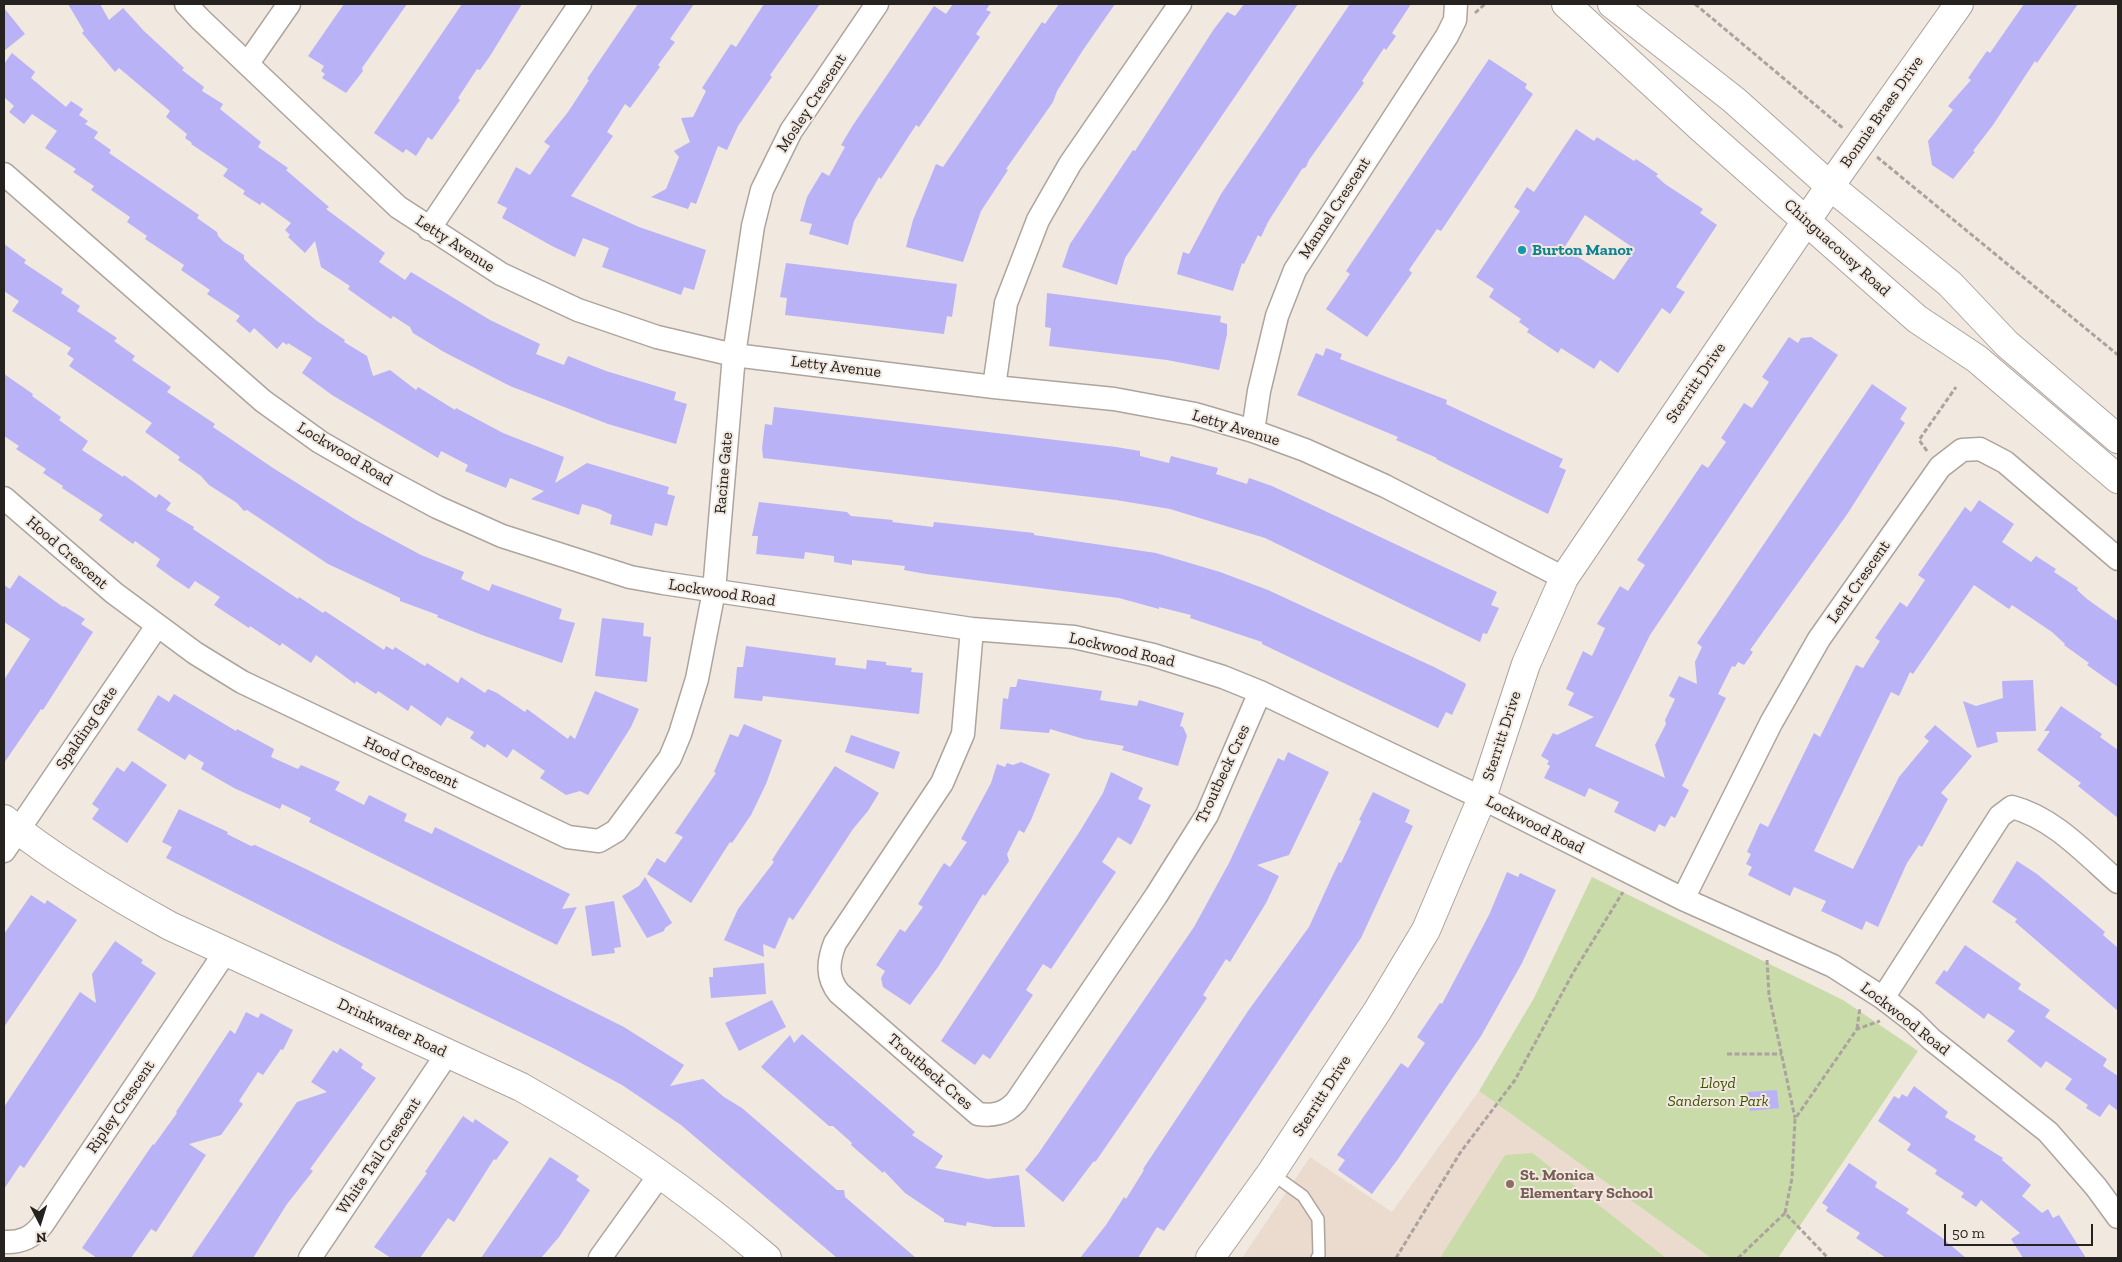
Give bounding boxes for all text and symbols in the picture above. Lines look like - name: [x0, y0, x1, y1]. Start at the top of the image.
- street label: Mosley Crescent: [773, 50, 851, 156]
- street label: Bonnie Braes Drive: [1836, 53, 1928, 171]
- street label: Mannel Crescent: [1295, 154, 1375, 262]
- street label: Chinguacousy Road: [1780, 195, 1894, 301]
- street label: Letty Avenue: [412, 211, 498, 277]
- place label: Burton Manor: [1532, 240, 1633, 260]
- marker: Burton Manor: [1516, 244, 1528, 256]
- street label: Sterritt Drive: [1662, 339, 1730, 427]
- street label: Letty Avenue: [790, 352, 882, 382]
- street label: Letty Avenue: [1190, 406, 1282, 450]
- street label: Lockwood Road: [294, 418, 396, 490]
- street label: Racine Gate: [711, 431, 737, 515]
- street label: Hood Crescent: [22, 512, 112, 594]
- street label: Lent Crescent: [1823, 537, 1895, 627]
- street label: Lockwood Road: [667, 575, 777, 611]
- street label: Lockwood Road: [1067, 629, 1177, 671]
- street label: Spalding Gate: [52, 683, 122, 773]
- street label: Sterritt Drive: [1478, 689, 1526, 783]
- street label: Troutbeck Cres: [1192, 722, 1254, 826]
- street label: Hood Crescent: [361, 733, 461, 793]
- street label: Lockwood Road: [1483, 792, 1587, 858]
- street label: Lockwood Road: [1857, 978, 1953, 1060]
- street label: Drinkwater Road: [334, 994, 450, 1062]
- street label: Troutbeck Cres: [884, 1030, 976, 1114]
- street label: Sterritt Drive: [1289, 1052, 1355, 1140]
- street label: Ripley Crescent: [83, 1057, 159, 1157]
- park label: Lloyd Sanderson Park: [1667, 1073, 1769, 1111]
- street label: White Tail Crescent: [333, 1094, 425, 1218]
- place label: St. Monica Elementary School: [1520, 1165, 1653, 1203]
- marker: St. Monica Elementary School: [1504, 1178, 1516, 1190]
- north arrow: [15, 1197, 65, 1247]
- scale bar: [1947, 1214, 2096, 1246]
- text: 50 m: [1952, 1224, 1985, 1242]
- text: N: [35, 1229, 47, 1246]

